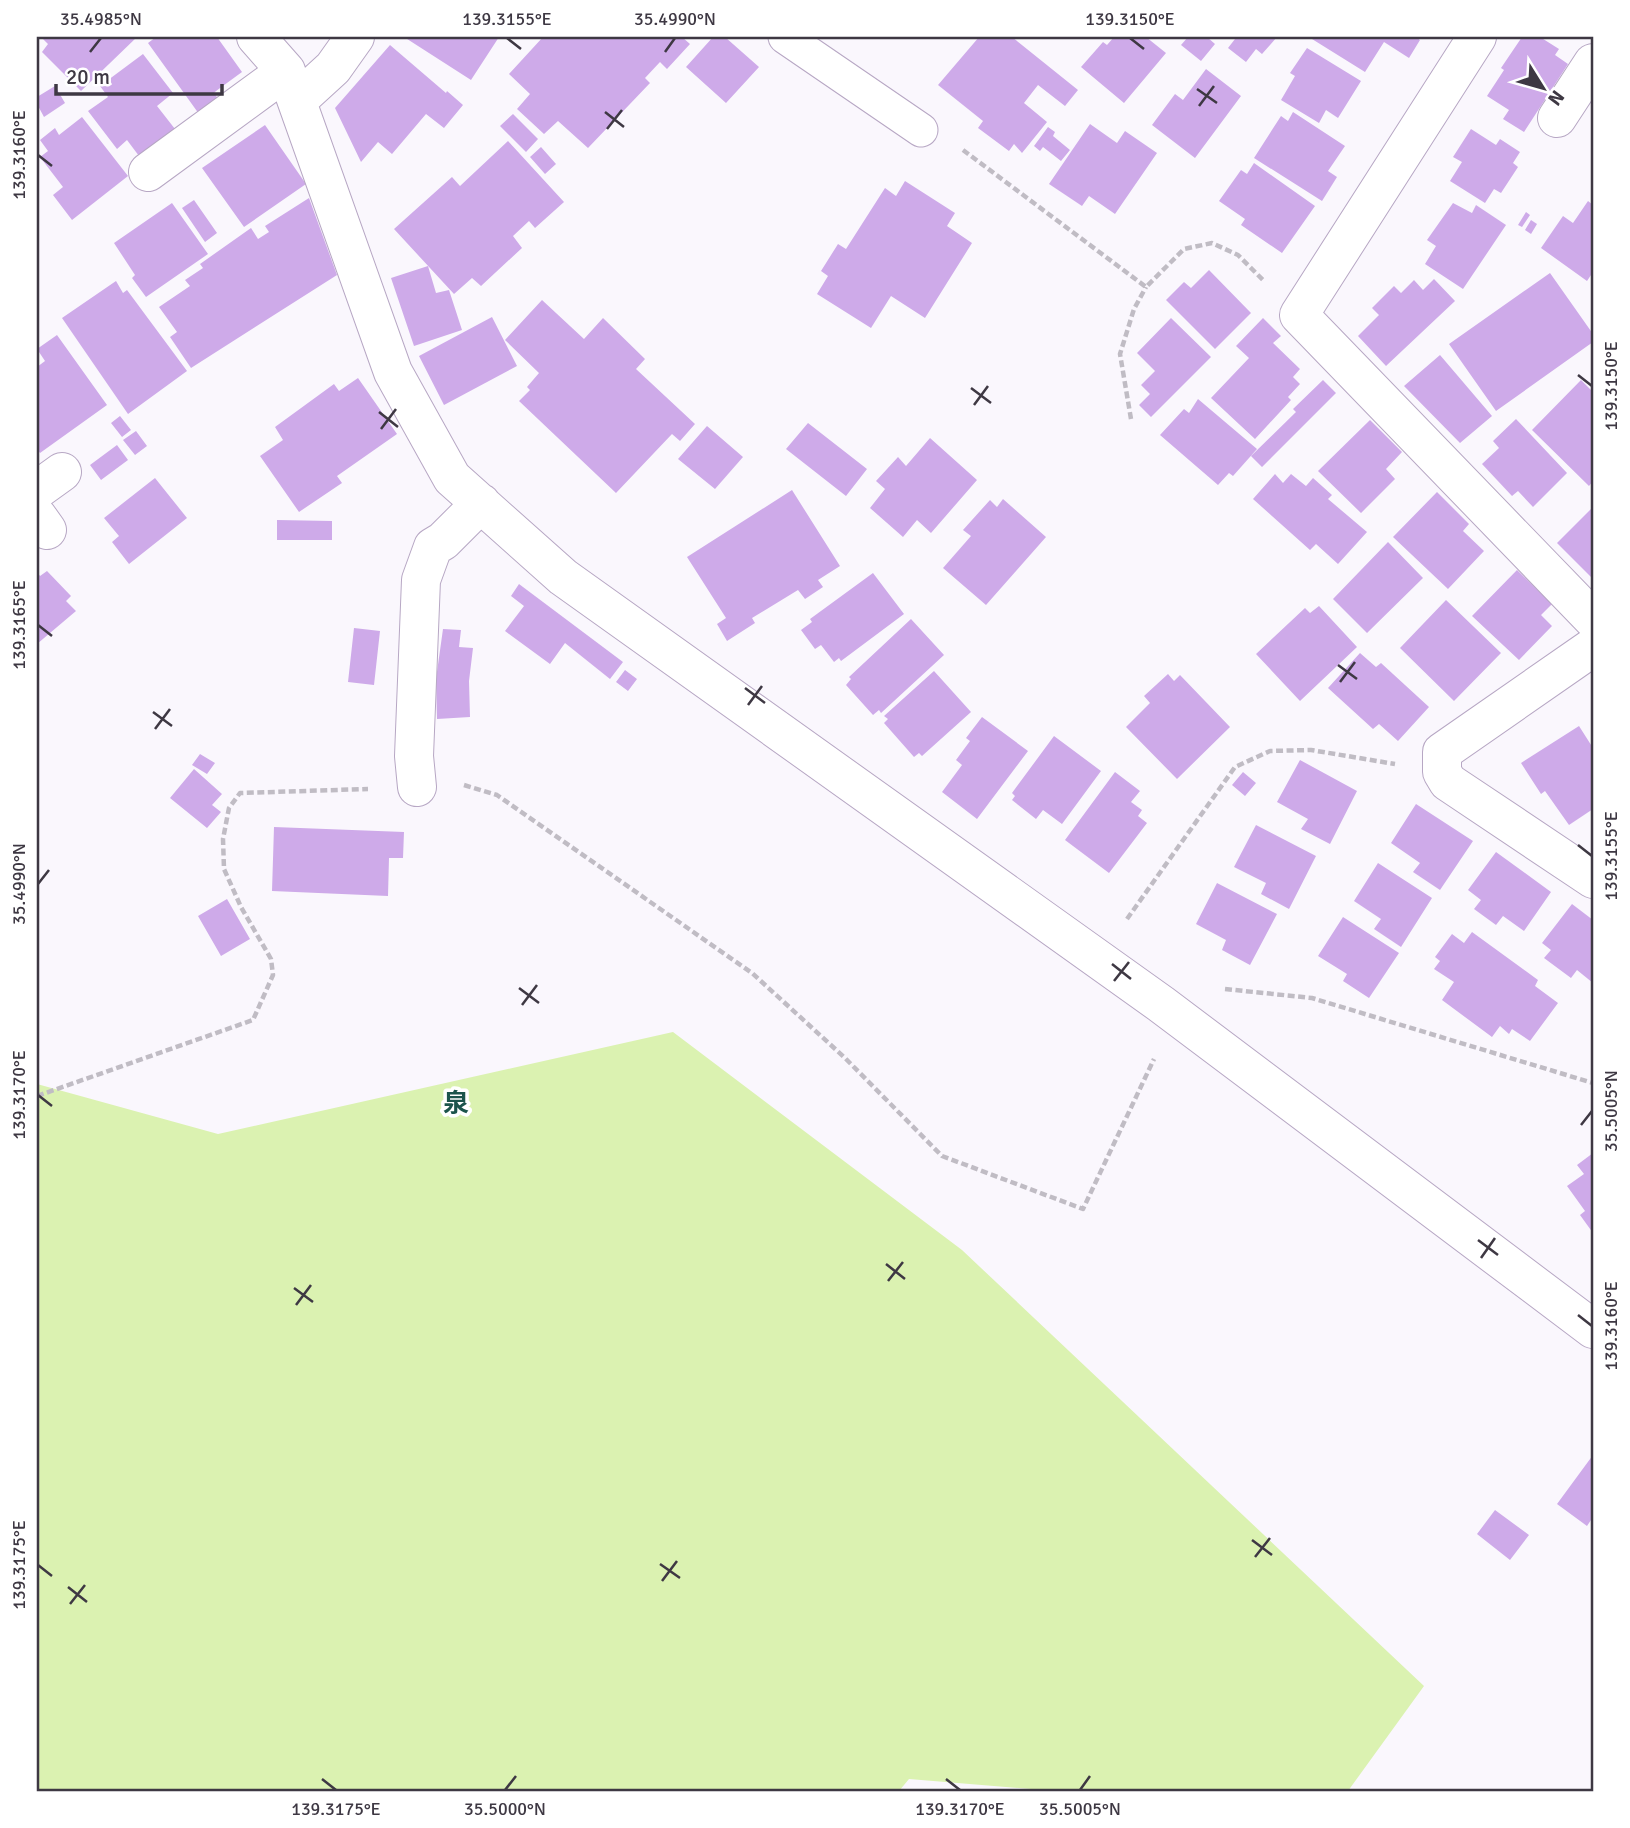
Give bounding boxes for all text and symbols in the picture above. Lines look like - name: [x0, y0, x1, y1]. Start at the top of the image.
- text: 35.4985°N: [60, 8, 142, 30]
- text: 139.3155°E: [462, 8, 552, 30]
- text: 35.4990°N: [634, 8, 716, 30]
- text: 139.3150°E: [1085, 8, 1175, 30]
- scale bar: [56, 52, 222, 96]
- north arrow: [1508, 52, 1578, 122]
- text: 20 m: [66, 64, 110, 90]
- text: N: [1542, 85, 1569, 110]
- text: 139.3160°E: [8, 110, 30, 200]
- text: 139.3150°E: [1600, 341, 1622, 431]
- text: 139.3165°E: [8, 580, 30, 670]
- text: 139.3155°E: [1600, 811, 1622, 901]
- text: 35.4990°N: [8, 843, 30, 925]
- text: 139.3170°E: [8, 1050, 30, 1140]
- text: 35.5005°N: [1600, 1070, 1622, 1152]
- district label: 泉: [443, 1088, 469, 1120]
- text: 139.3160°E: [1600, 1281, 1622, 1371]
- text: 139.3175°E: [8, 1520, 30, 1610]
- text: 139.3175°E: [291, 1798, 381, 1820]
- text: 35.5000°N: [464, 1798, 546, 1820]
- text: 139.3170°E: [915, 1798, 1005, 1820]
- text: 35.5005°N: [1039, 1798, 1121, 1820]

